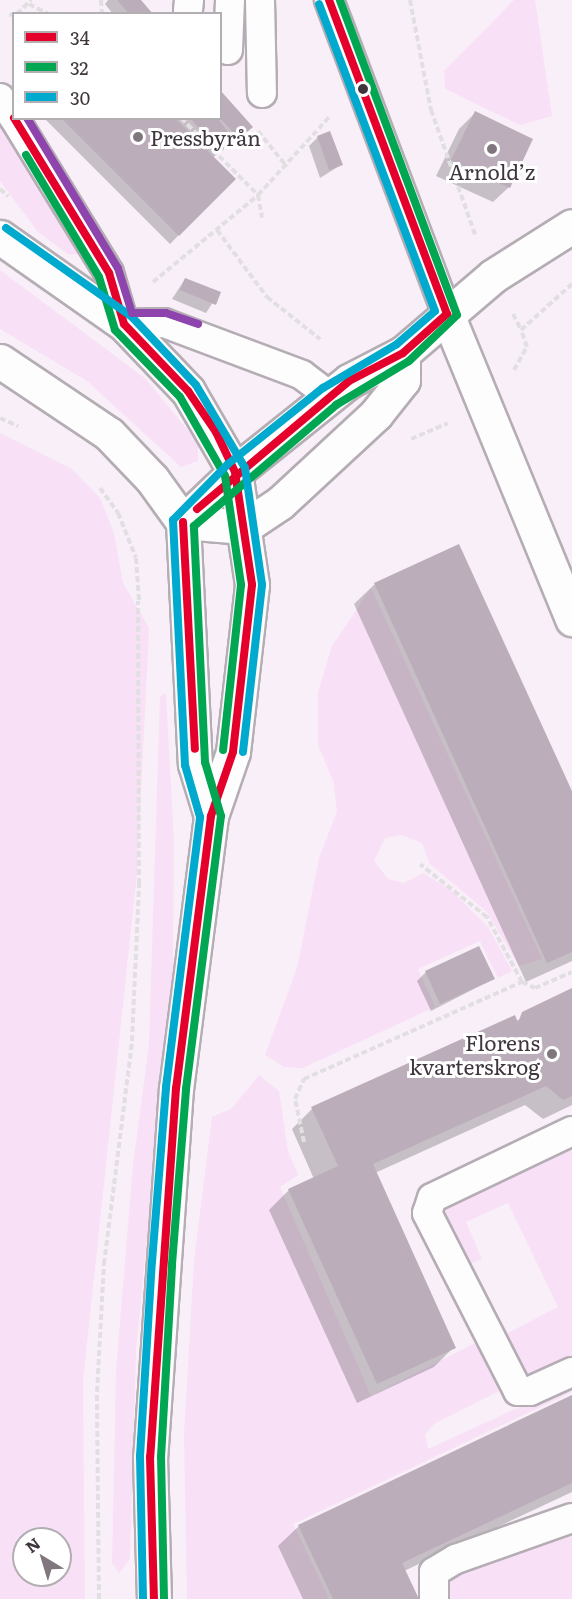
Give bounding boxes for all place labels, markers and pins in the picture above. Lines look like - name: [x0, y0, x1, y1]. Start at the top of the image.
- unlabelled marker: [357, 83, 369, 95]
- place label: Pressbyrån: [150, 124, 261, 150]
- marker: Pressbyrån: [131, 130, 145, 144]
- marker: Arnold’z: [485, 142, 499, 156]
- place label: Arnold’z: [449, 158, 535, 184]
- place label: Florens kvarterskrog: [409, 1029, 540, 1079]
- marker: Florens kvarterskrog: [545, 1047, 559, 1061]

